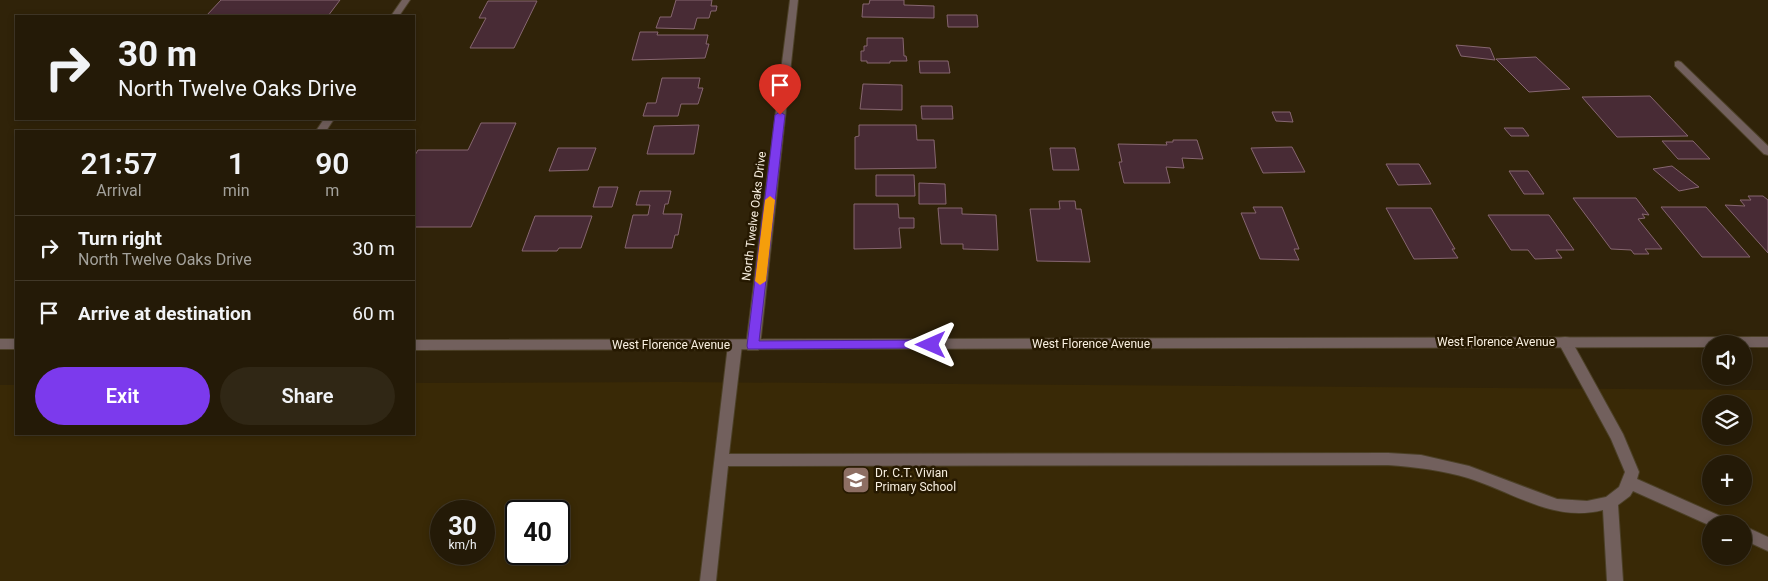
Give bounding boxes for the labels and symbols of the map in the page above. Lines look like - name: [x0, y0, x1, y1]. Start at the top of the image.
- pin: [759, 64, 801, 115]
- street label: North Twelve Oaks Drive: [739, 151, 769, 281]
- position arrow: [904, 318, 956, 370]
- street label: West Florence Avenue: [1437, 335, 1555, 349]
- street label: West Florence Avenue: [1032, 337, 1150, 351]
- street label: West Florence Avenue: [612, 338, 730, 352]
- school or university icon: Dr. C.T. Vivian Primary School: [841, 465, 871, 495]
- place label: Dr. C.T. Vivian Primary School: [875, 466, 956, 494]
- speed limit sign: 40: [505, 500, 570, 565]

